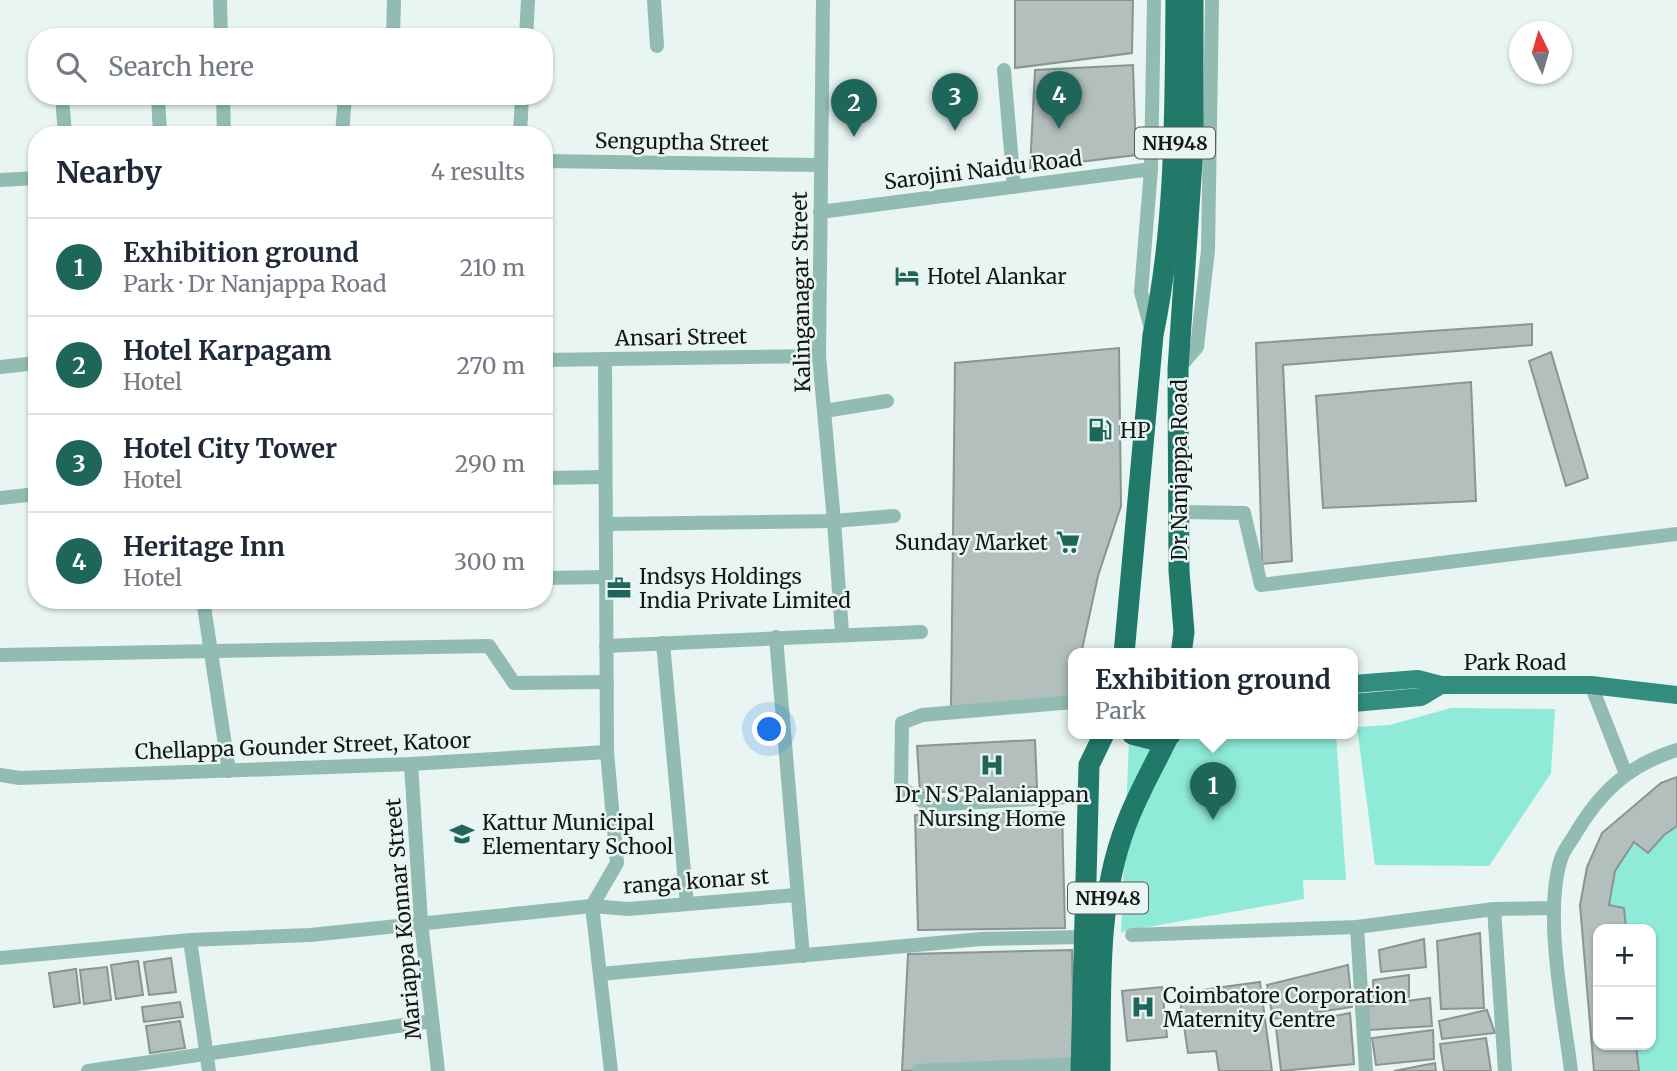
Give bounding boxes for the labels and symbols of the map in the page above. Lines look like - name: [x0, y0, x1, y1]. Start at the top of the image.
- north arrow: [1509, 21, 1572, 84]
- pin: 4: [1036, 71, 1082, 129]
- pin: 3: [932, 73, 978, 131]
- pin: 2: [831, 79, 877, 137]
- street label: Senguptha Street: [595, 127, 769, 157]
- road number: NH948: [1135, 127, 1215, 158]
- street label: Sarojini Naidu Road: [882, 144, 1084, 196]
- street label: Kalinganagar Street: [786, 191, 816, 393]
- hotel icon: Hotel Alankar: [893, 262, 921, 290]
- place label: Hotel Alankar: [927, 263, 1067, 290]
- street label: Ansari Street: [614, 322, 747, 352]
- street label: Dr Nanjappa Road: [1166, 379, 1193, 561]
- fuel station icon: HP: [1086, 416, 1114, 444]
- place label: HP: [1120, 417, 1150, 444]
- supermarket icon: Sunday Market: [1054, 528, 1082, 556]
- place label: Sunday Market: [895, 529, 1048, 556]
- place label: Indsys Holdings India Private Limited: [639, 563, 851, 614]
- office icon: Indsys Holdings India Private Limited: [605, 574, 633, 602]
- street label: Park Road: [1464, 649, 1567, 676]
- your location: [752, 712, 786, 746]
- street label: Chellappa Gounder Street, Katoor: [134, 727, 472, 765]
- hospital icon: Dr N S Palaniappan Nursing Home: [978, 751, 1006, 779]
- pin: 1: [1190, 762, 1236, 820]
- place label: Dr N S Palaniappan Nursing Home: [895, 781, 1089, 832]
- street label: Mariappa Konnar Street: [379, 797, 427, 1041]
- place label: Kattur Municipal Elementary School: [482, 809, 674, 860]
- school or university icon: Kattur Municipal Elementary School: [448, 820, 476, 848]
- street label: ranga konar st: [622, 862, 770, 900]
- road number: NH948: [1068, 882, 1148, 914]
- place label: Coimbatore Corporation Maternity Centre: [1163, 982, 1407, 1033]
- hospital icon: Coimbatore Corporation Maternity Centre: [1129, 993, 1157, 1021]

